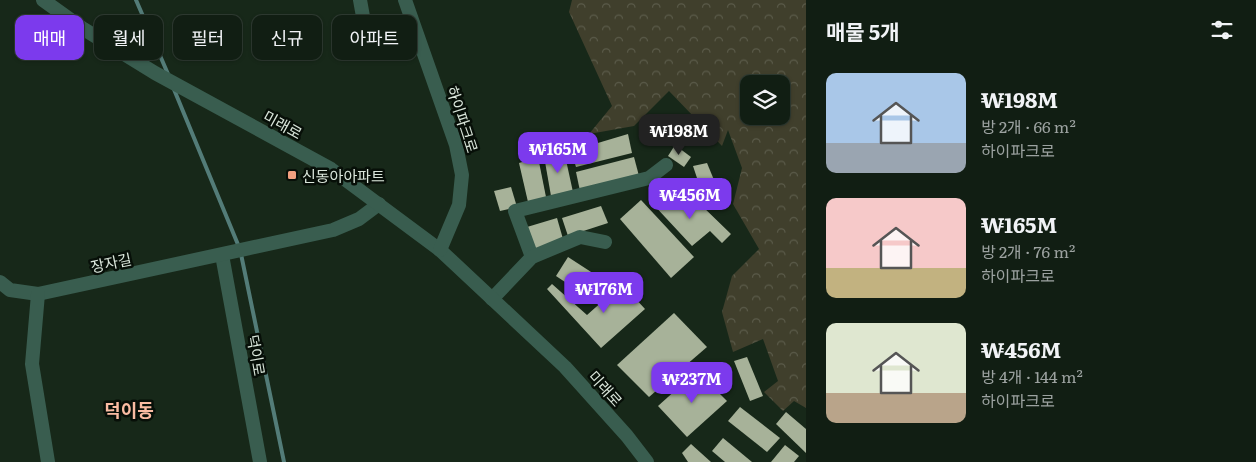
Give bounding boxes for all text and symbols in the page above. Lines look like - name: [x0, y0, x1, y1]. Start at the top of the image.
- chip: 매매: [15, 15, 84, 60]
- chip: 월세: [94, 15, 163, 60]
- chip: 필터: [173, 15, 242, 60]
- chip: 신규: [252, 15, 322, 60]
- chip: 아파트: [332, 15, 417, 60]
- text: 매물 5개: [826, 15, 900, 46]
- icon: filters: [1208, 16, 1236, 44]
- map controls: [740, 75, 790, 125]
- button: layers: [740, 75, 790, 125]
- street label: 하이파크로: [441, 83, 485, 155]
- text: ₩198M: [981, 83, 1058, 114]
- icon: home: [866, 93, 926, 153]
- street label: 미래로: [259, 104, 307, 144]
- pin: ₩198M: [644, 114, 714, 156]
- text: 방 2개 · 66 m²: [981, 114, 1076, 138]
- text: ₩198M: [650, 118, 708, 142]
- pin: ₩165M: [523, 132, 593, 174]
- text: ₩165M: [529, 136, 587, 160]
- text: 하이파크로: [981, 138, 1055, 162]
- place label: 신동아아파트: [302, 164, 385, 187]
- marker: 신동아아파트: [286, 169, 298, 181]
- pin: ₩456M: [655, 178, 725, 220]
- text: ₩456M: [659, 182, 721, 206]
- text: ₩165M: [981, 208, 1057, 239]
- icon: home: [866, 218, 926, 278]
- text: 방 2개 · 76 m²: [981, 239, 1075, 263]
- street label: 장자길: [88, 246, 134, 278]
- text: 하이파크로: [981, 263, 1055, 287]
- pin: ₩176M: [569, 272, 639, 314]
- text: ₩176M: [575, 276, 633, 300]
- street label: 덕이로: [242, 333, 272, 377]
- text: ₩456M: [981, 333, 1061, 364]
- icon: home: [866, 343, 926, 403]
- pin: ₩237M: [657, 362, 727, 404]
- text: 방 4개 · 144 m²: [981, 364, 1083, 388]
- street label: 미래로: [584, 365, 628, 411]
- text: ₩237M: [662, 366, 722, 390]
- text: 하이파크로: [981, 388, 1055, 412]
- district label: 덕이동: [104, 396, 154, 423]

